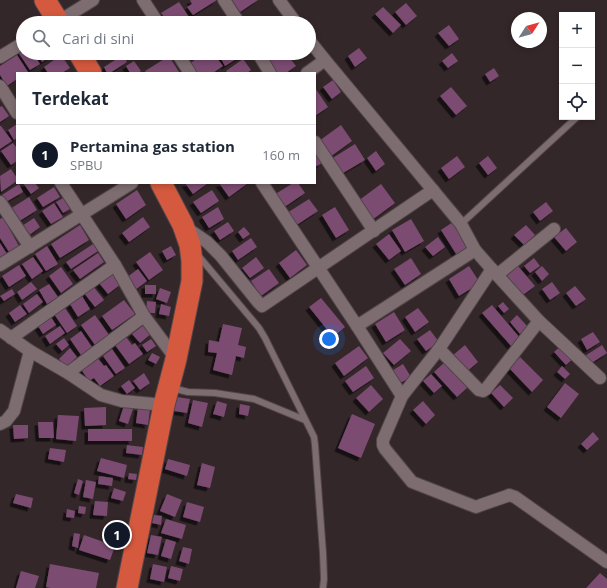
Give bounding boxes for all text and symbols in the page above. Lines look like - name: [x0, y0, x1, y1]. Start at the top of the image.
- north arrow: [511, 12, 547, 48]
- map controls: [559, 12, 595, 120]
- button: +: [559, 12, 595, 48]
- search box: [16, 16, 316, 60]
- icon: search: [30, 27, 52, 49]
- text: Cari di sini: [62, 28, 134, 48]
- button: −: [559, 48, 595, 84]
- button: locate: [559, 84, 595, 120]
- text: Terdekat: [32, 87, 109, 110]
- text: Pertamina gas station: [70, 136, 235, 156]
- text: 1: [41, 146, 49, 164]
- text: 160 m: [262, 146, 300, 164]
- text: SPBU: [70, 156, 103, 174]
- your location: [319, 329, 339, 349]
- pin: 1: [104, 520, 130, 550]

